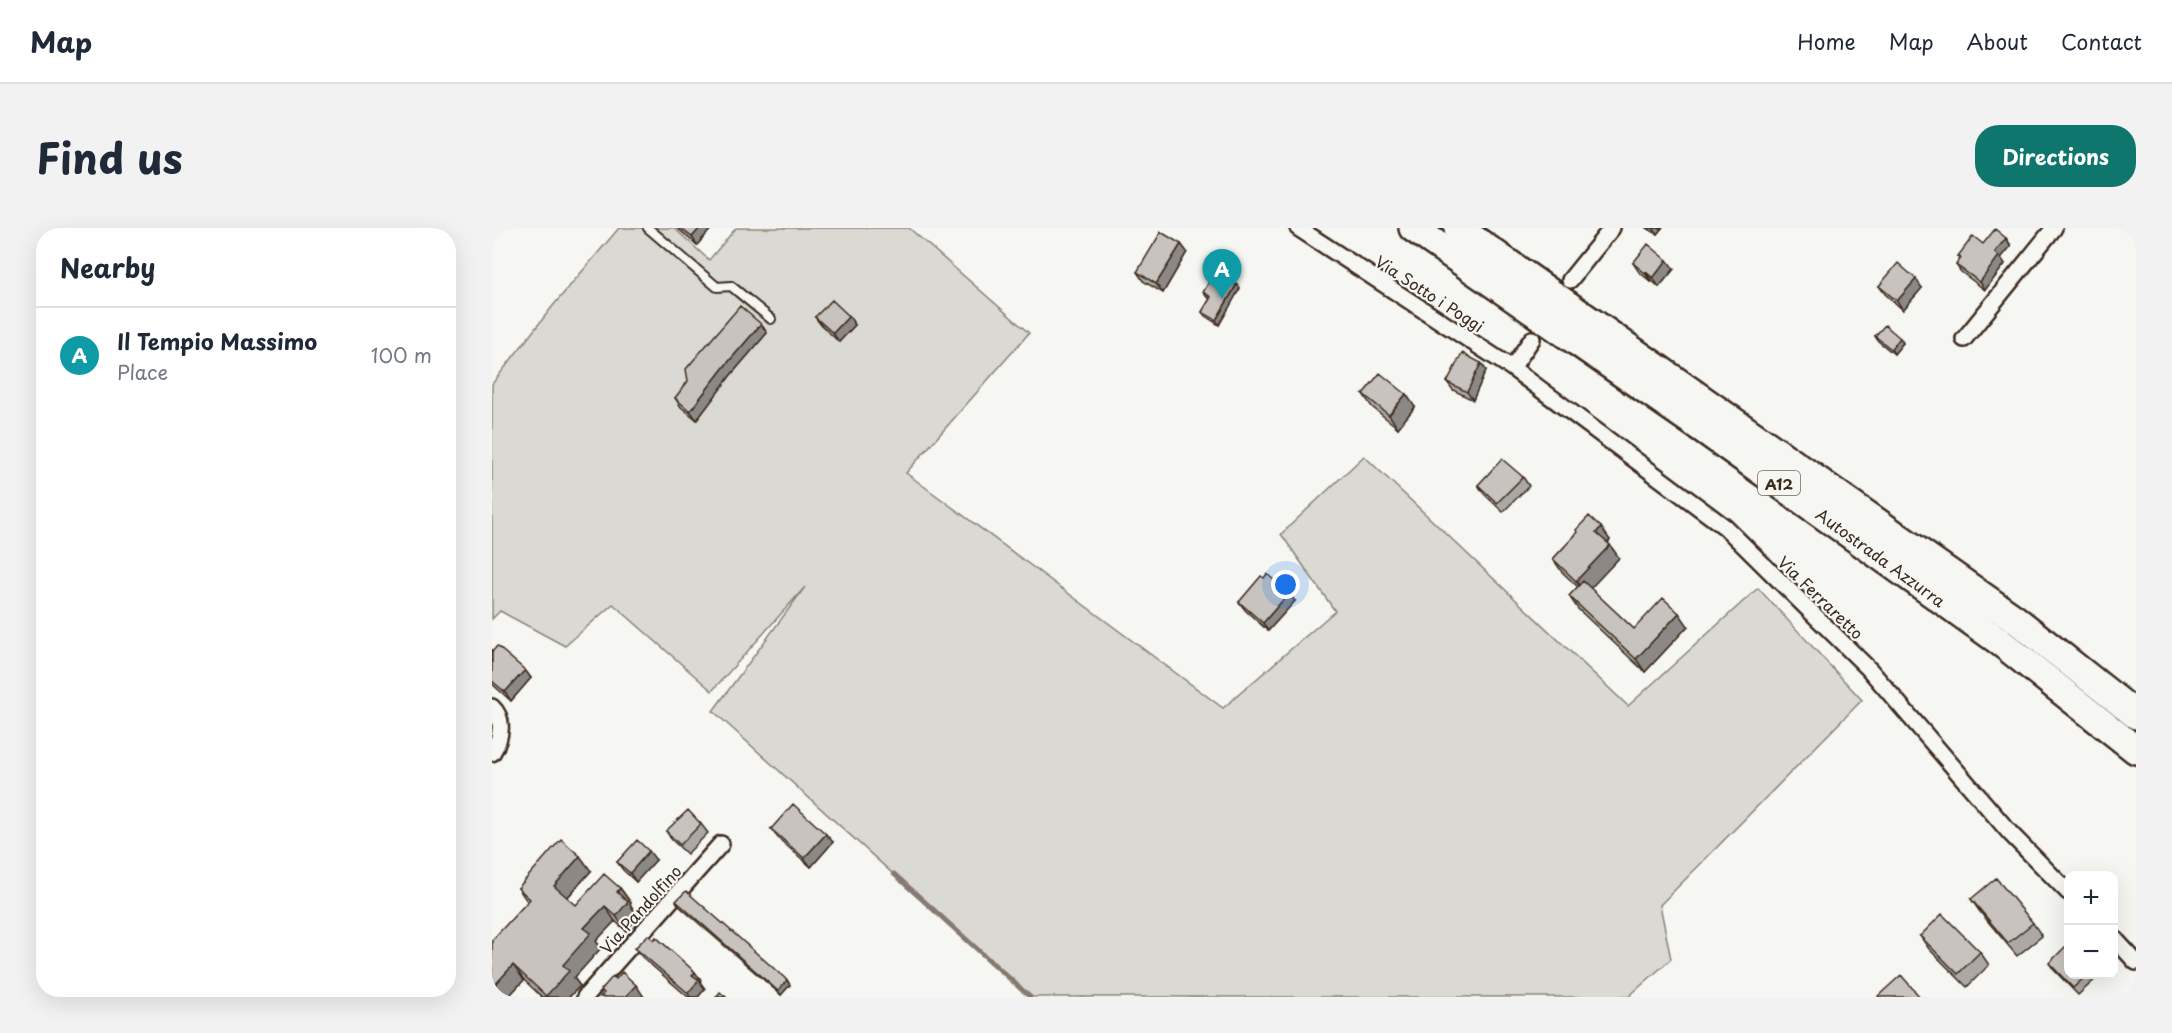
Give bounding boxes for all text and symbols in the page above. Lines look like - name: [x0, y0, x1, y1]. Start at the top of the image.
- text: Map: [30, 20, 92, 63]
- text: Home: [1797, 25, 1856, 57]
- text: Map: [1889, 25, 1934, 57]
- text: About: [1967, 25, 2028, 57]
- text: Contact: [2061, 25, 2142, 57]
- text: Find us: [36, 125, 183, 188]
- button: Directions: [1975, 125, 2136, 187]
- text: Nearby: [60, 248, 155, 287]
- street label: Via Sotto i Poggi: [1371, 249, 1489, 337]
- pin: A: [1202, 250, 1242, 299]
- text: Il Tempio Massimo: [117, 324, 317, 357]
- text: A: [72, 340, 87, 370]
- text: 100 m: [371, 340, 432, 370]
- text: Place: [117, 357, 168, 387]
- road number: A12: [1758, 471, 1800, 495]
- street label: Autostrada Azzurra: [1811, 502, 1951, 612]
- street label: Via Ferraretto: [1773, 550, 1869, 644]
- your location: [1271, 570, 1300, 599]
- street label: Via Pandolfino: [594, 859, 687, 959]
- map controls: [2064, 871, 2118, 979]
- button: +: [2064, 871, 2118, 925]
- button: −: [2064, 925, 2118, 979]

